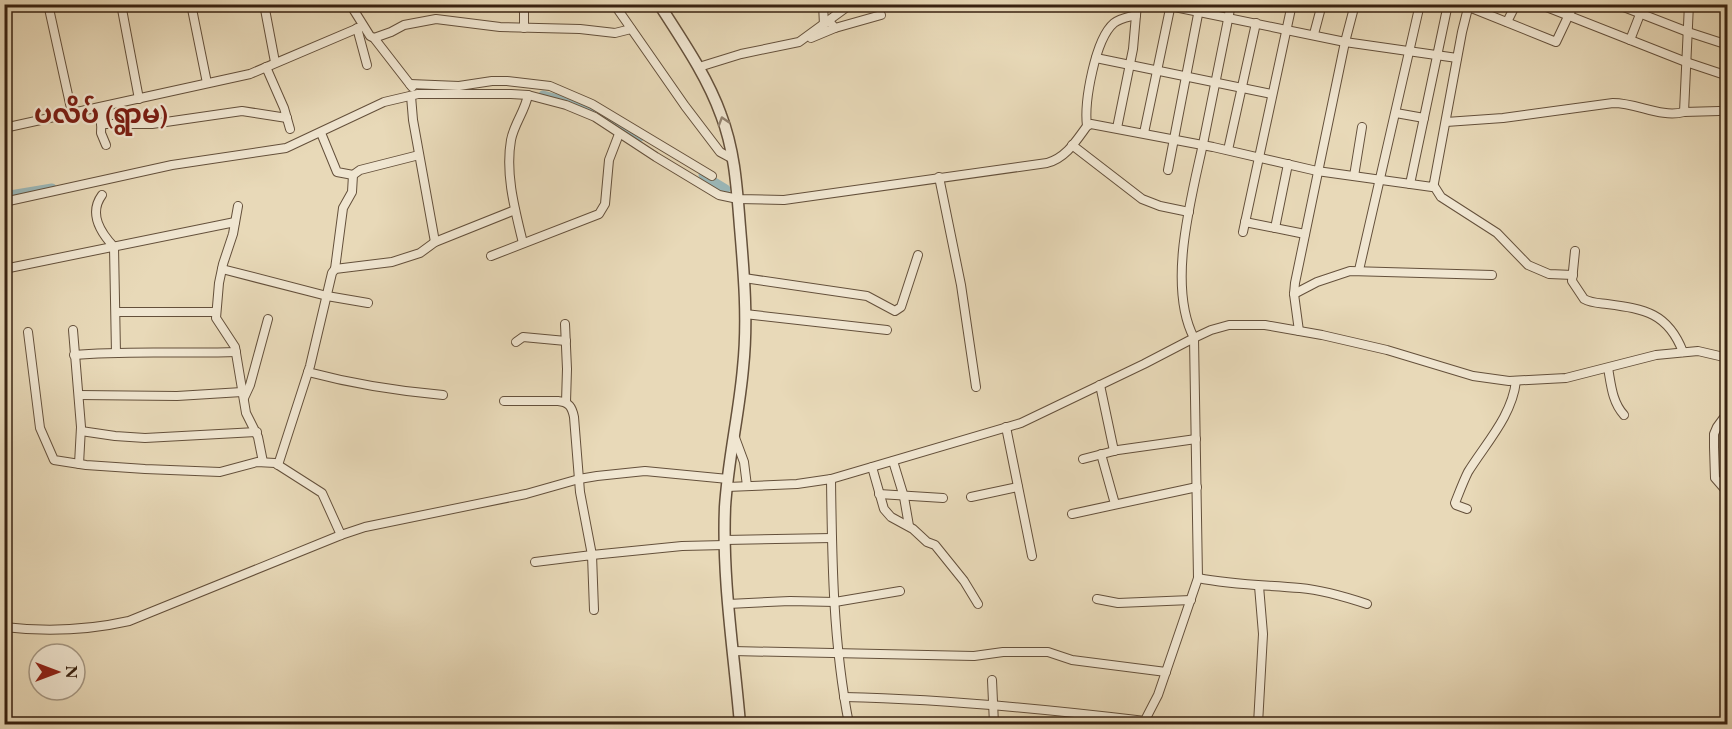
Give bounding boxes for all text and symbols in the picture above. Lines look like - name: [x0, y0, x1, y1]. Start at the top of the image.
- district label: ပလိပ် (ရွာမ): [34, 95, 168, 136]
- one-way arrow: [718, 116, 730, 127]
- north arrow: [27, 642, 87, 702]
- text: N: [61, 666, 82, 679]

